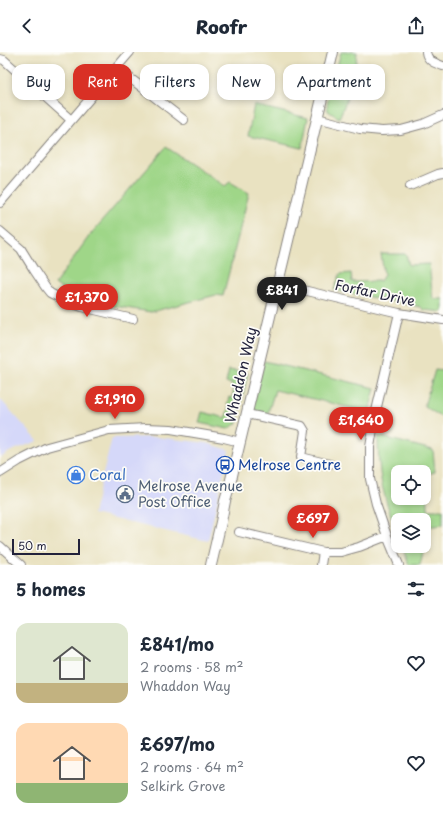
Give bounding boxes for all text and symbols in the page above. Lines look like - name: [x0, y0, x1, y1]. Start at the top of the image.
- text: Roofr: [196, 13, 247, 40]
- icon: back: [16, 15, 38, 37]
- icon: share: [405, 15, 427, 37]
- chip: Buy: [12, 64, 65, 100]
- chip: Rent: [73, 64, 132, 100]
- chip: Filters: [140, 64, 209, 100]
- chip: New: [217, 64, 275, 100]
- chip: Apartment: [283, 64, 385, 100]
- street label: Forfar Drive: [333, 274, 418, 311]
- pin: £841: [258, 277, 306, 311]
- text: £841: [266, 280, 298, 299]
- pin: £1,370: [54, 284, 120, 318]
- text: £1,370: [65, 287, 109, 306]
- street label: Whaddon Way: [219, 325, 262, 425]
- pin: £1,910: [82, 386, 148, 420]
- text: £1,910: [94, 389, 136, 408]
- pin: £1,640: [328, 407, 394, 441]
- text: £1,640: [338, 410, 384, 429]
- place label: Melrose Centre: [238, 454, 341, 475]
- bus stop icon: Melrose Centre: [215, 455, 235, 475]
- place label: Coral: [89, 464, 126, 485]
- shop icon: Coral: [66, 465, 86, 485]
- map controls: [391, 465, 431, 553]
- button: locate: [391, 465, 431, 505]
- place label: Melrose Avenue Post Office: [138, 475, 243, 512]
- public building icon: Melrose Avenue Post Office: [115, 484, 135, 504]
- pin: £697: [289, 505, 337, 539]
- text: £697: [296, 508, 330, 527]
- button: layers: [391, 513, 431, 553]
- scale bar: [12, 537, 80, 556]
- text: 50 m: [18, 537, 47, 554]
- text: 5 homes: [16, 576, 86, 602]
- icon: filters: [405, 578, 427, 600]
- text: £841/mo: [140, 631, 214, 657]
- icon: home: [48, 639, 96, 687]
- icon: heart: [405, 652, 427, 674]
- text: 2 rooms · 58 m²: [140, 657, 243, 676]
- text: Whaddon Way: [140, 676, 231, 695]
- text: £697/mo: [140, 731, 215, 757]
- icon: home: [48, 739, 96, 787]
- icon: heart: [405, 752, 427, 774]
- text: 2 rooms · 64 m²: [140, 757, 244, 776]
- text: Selkirk Grove: [140, 776, 225, 795]

